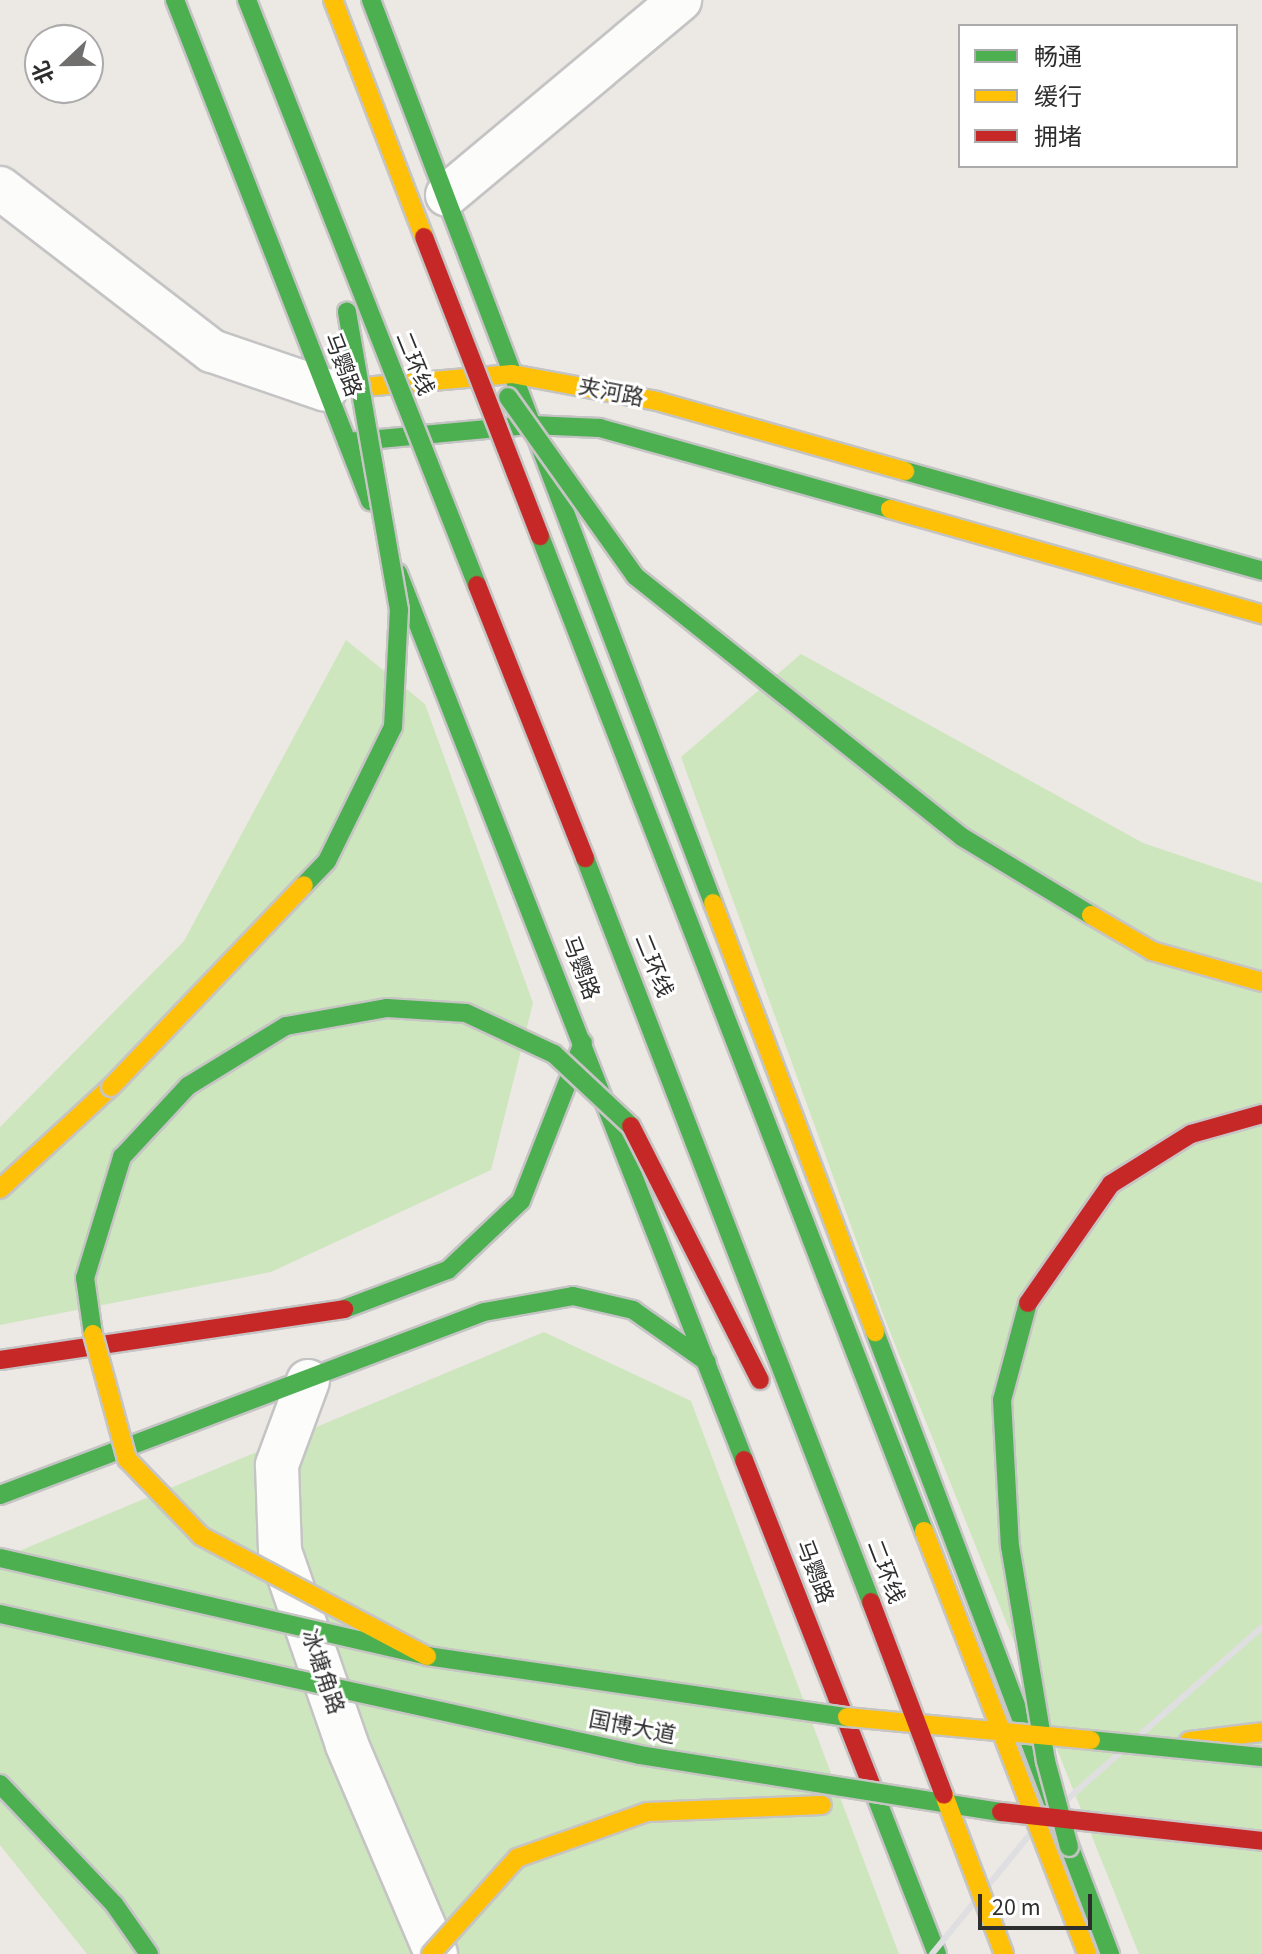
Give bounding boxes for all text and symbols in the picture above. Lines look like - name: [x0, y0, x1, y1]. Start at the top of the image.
- north arrow: [24, 24, 104, 104]
- legend: [958, 24, 1238, 168]
- text: 畅通: [1034, 40, 1082, 75]
- text: 北: [25, 56, 63, 88]
- text: 缓行: [1034, 80, 1082, 115]
- text: 拥堵: [1034, 120, 1082, 155]
- street label: 二环线: [389, 328, 439, 400]
- street label: 马鹦路: [318, 329, 366, 401]
- street label: 夹河路: [576, 374, 646, 412]
- street label: 二环线: [628, 930, 678, 1002]
- street label: 马鹦路: [556, 932, 604, 1004]
- street label: 马鹦路: [790, 1536, 838, 1608]
- street label: 二环线: [861, 1536, 909, 1608]
- street label: 冰塘角路: [295, 1626, 349, 1718]
- street label: 国博大道: [586, 1707, 678, 1749]
- scale bar: [982, 1878, 1096, 1928]
- text: 20 m: [992, 1890, 1041, 1925]

